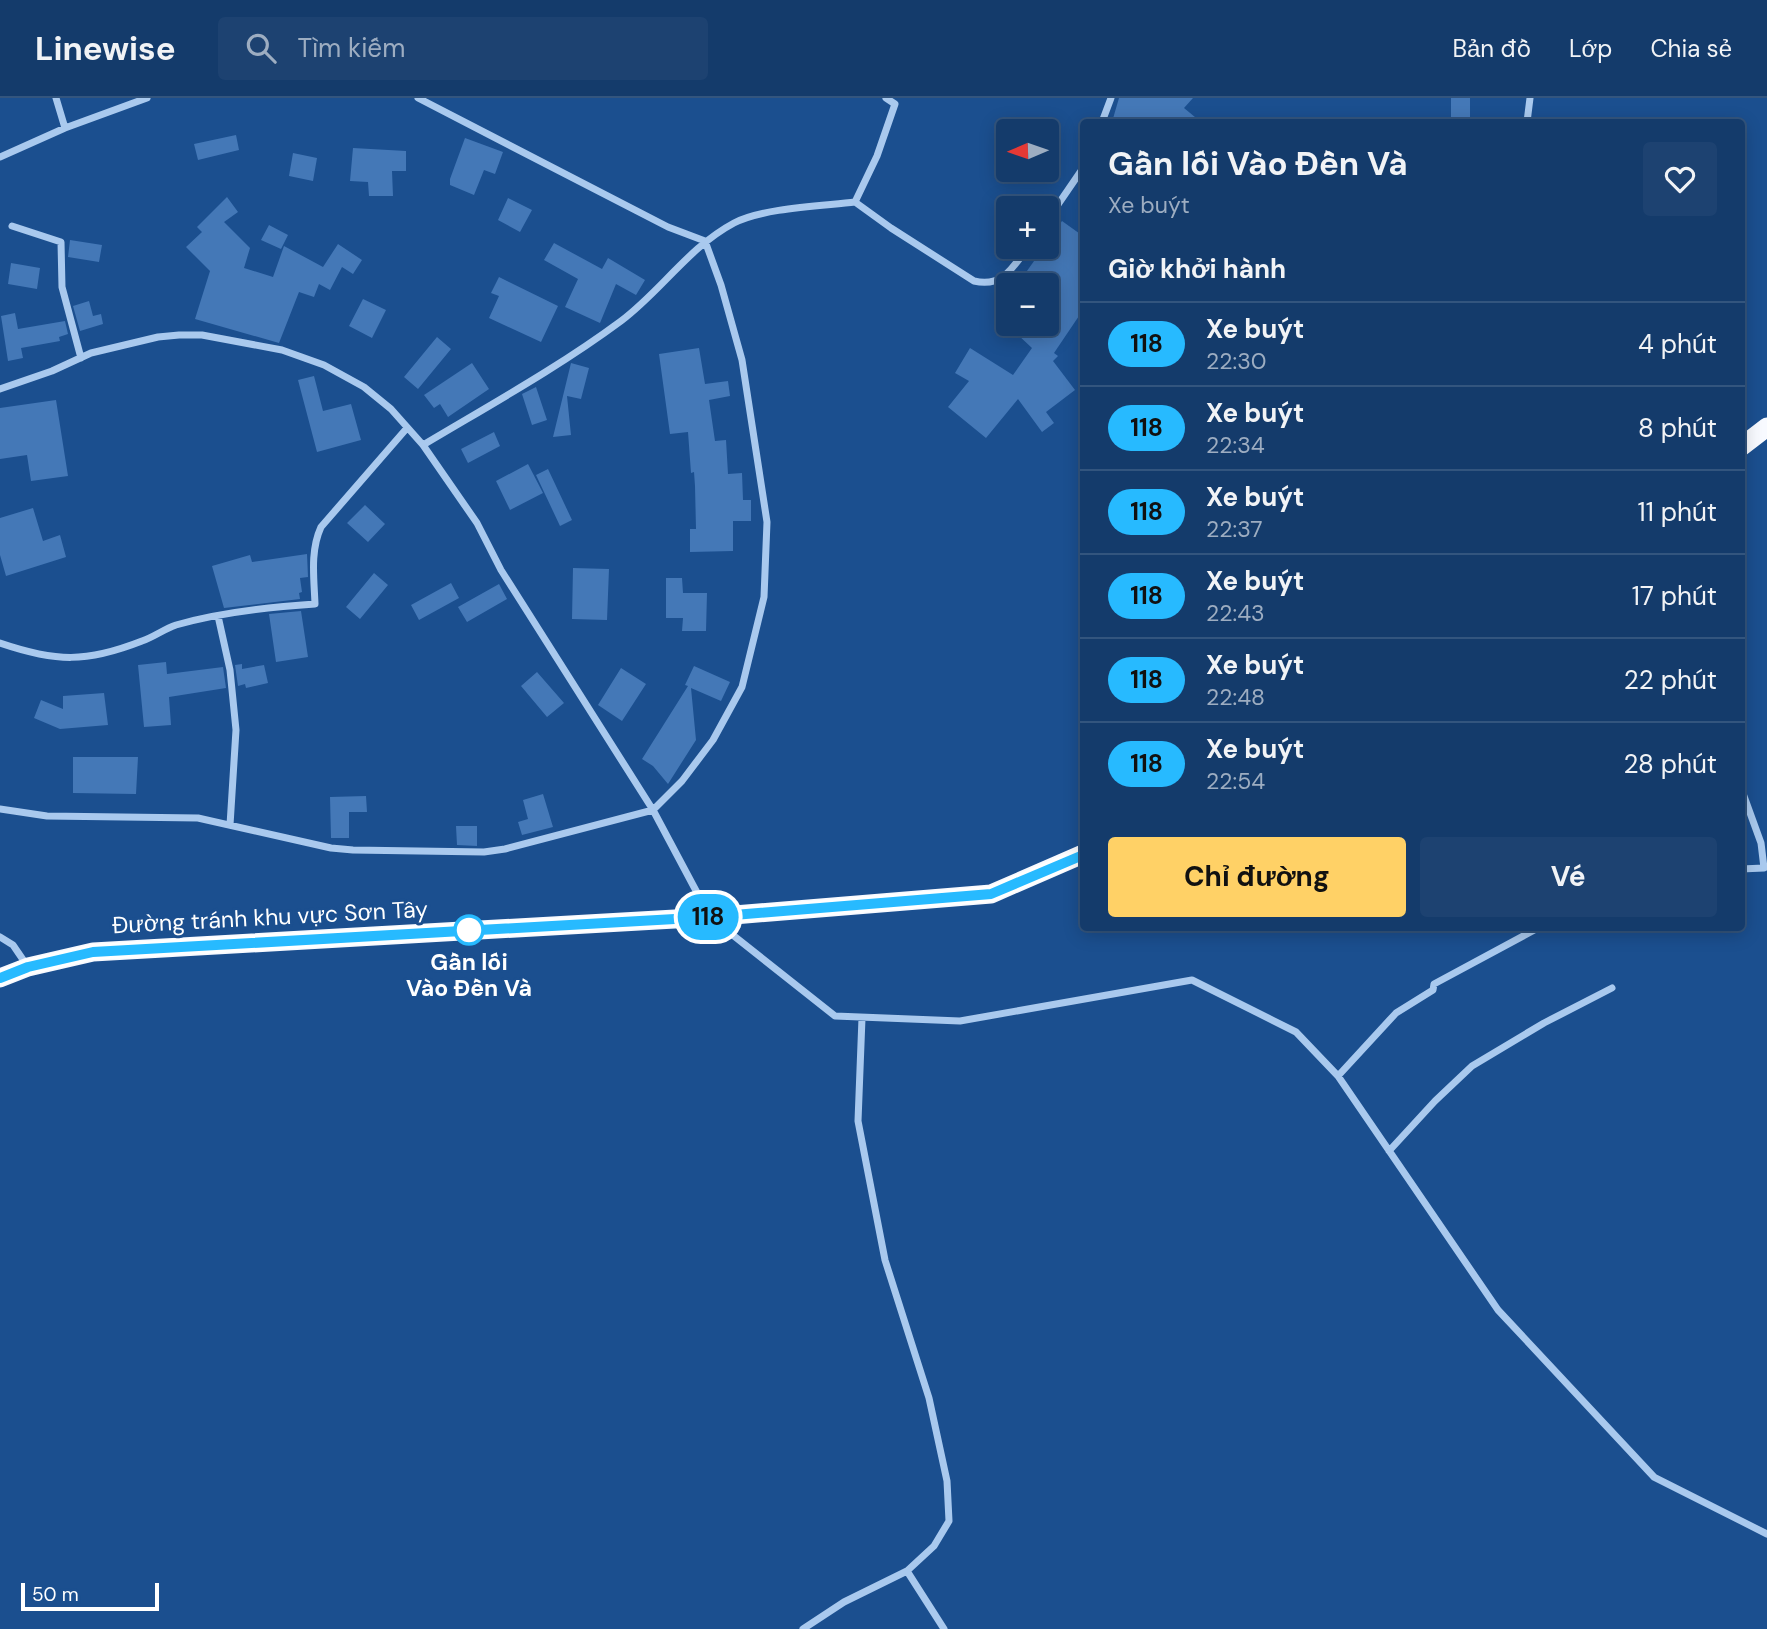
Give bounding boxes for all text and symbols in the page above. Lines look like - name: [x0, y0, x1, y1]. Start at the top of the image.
- search box: [218, 17, 708, 80]
- text: Linewise: [35, 27, 176, 70]
- icon: search: [242, 29, 280, 67]
- text: Tìm kiếm: [298, 31, 405, 65]
- text: Bản đồ: [1453, 33, 1531, 64]
- text: Lớp: [1569, 33, 1612, 64]
- text: Chia sẻ: [1650, 33, 1732, 64]
- north arrow: [996, 119, 1059, 182]
- map controls: [996, 119, 1059, 336]
- text: Gần lối Vào Đền Và: [1108, 142, 1408, 185]
- button: heart: [1643, 142, 1717, 216]
- text: Xe buýt: [1108, 190, 1190, 220]
- button: +: [996, 196, 1059, 259]
- text: Giờ khởi hành: [1108, 252, 1286, 286]
- button: −: [996, 273, 1059, 336]
- text: Xe buýt: [1206, 312, 1304, 346]
- text: 4 phút: [1638, 327, 1717, 361]
- text: 118: [1130, 328, 1163, 359]
- text: 22:30: [1206, 346, 1266, 376]
- text: Xe buýt: [1206, 396, 1304, 430]
- text: 8 phút: [1638, 411, 1717, 445]
- text: 118: [1130, 412, 1163, 443]
- text: 22:34: [1206, 430, 1265, 460]
- text: Xe buýt: [1206, 480, 1304, 514]
- text: 11 phút: [1638, 495, 1717, 529]
- text: 118: [1130, 496, 1163, 527]
- text: 22:37: [1206, 514, 1263, 544]
- text: Xe buýt: [1206, 564, 1304, 598]
- text: 17 phút: [1632, 579, 1717, 613]
- text: 118: [1130, 580, 1163, 611]
- text: 22:43: [1206, 598, 1265, 628]
- text: Xe buýt: [1206, 648, 1304, 682]
- text: 22 phút: [1624, 663, 1717, 697]
- text: 118: [1130, 664, 1163, 695]
- text: 22:48: [1206, 682, 1265, 712]
- text: Xe buýt: [1206, 732, 1304, 766]
- text: 28 phút: [1623, 747, 1717, 781]
- text: 118: [1130, 748, 1163, 779]
- text: 22:54: [1206, 766, 1265, 796]
- button: Chỉ đường: [1108, 837, 1406, 917]
- button: Vé: [1420, 837, 1717, 917]
- street label: Đường tránh khu vực Sơn Tây: [111, 894, 429, 940]
- line badge: 118: [668, 894, 748, 940]
- text: 118: [692, 901, 724, 932]
- marker: Gần lối Vào Đền Và: [454, 915, 484, 945]
- place label: Gần lối Vào Đền Và: [406, 947, 532, 1003]
- scale bar: [21, 1580, 159, 1612]
- text: 50 m: [32, 1582, 79, 1607]

